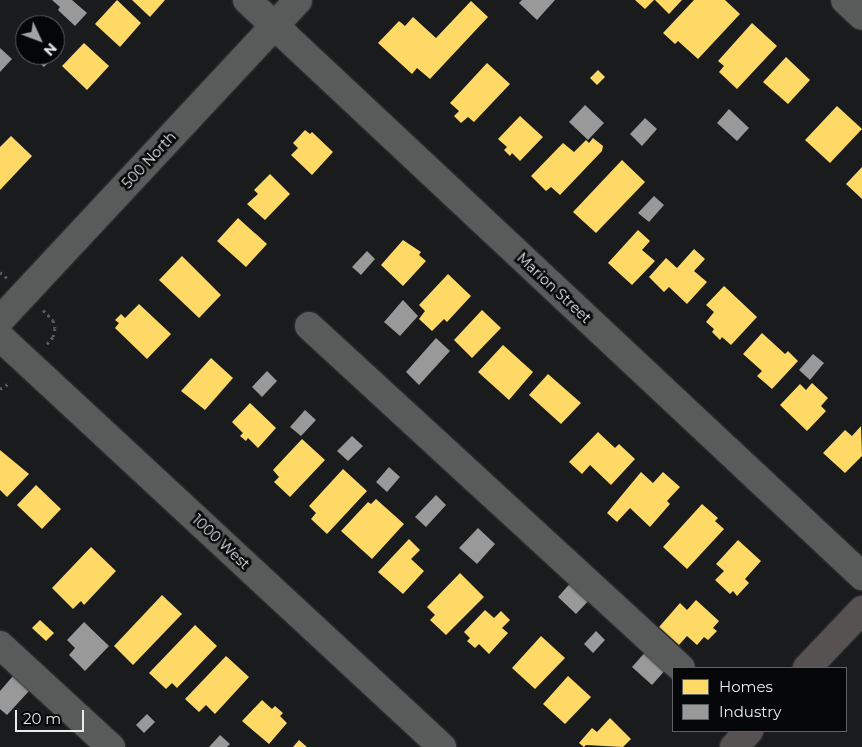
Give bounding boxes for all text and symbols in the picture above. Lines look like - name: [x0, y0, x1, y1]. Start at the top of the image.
- north arrow: [15, 15, 65, 65]
- text: N: [40, 39, 61, 60]
- street label: 500 North: [119, 128, 179, 192]
- street label: Marion Street: [513, 249, 595, 327]
- street label: 1000 West: [189, 511, 253, 573]
- legend: [672, 667, 847, 732]
- text: Homes: [719, 677, 773, 696]
- scale bar: [18, 700, 86, 732]
- text: Industry: [719, 702, 781, 721]
- text: 20 m: [23, 709, 61, 728]

